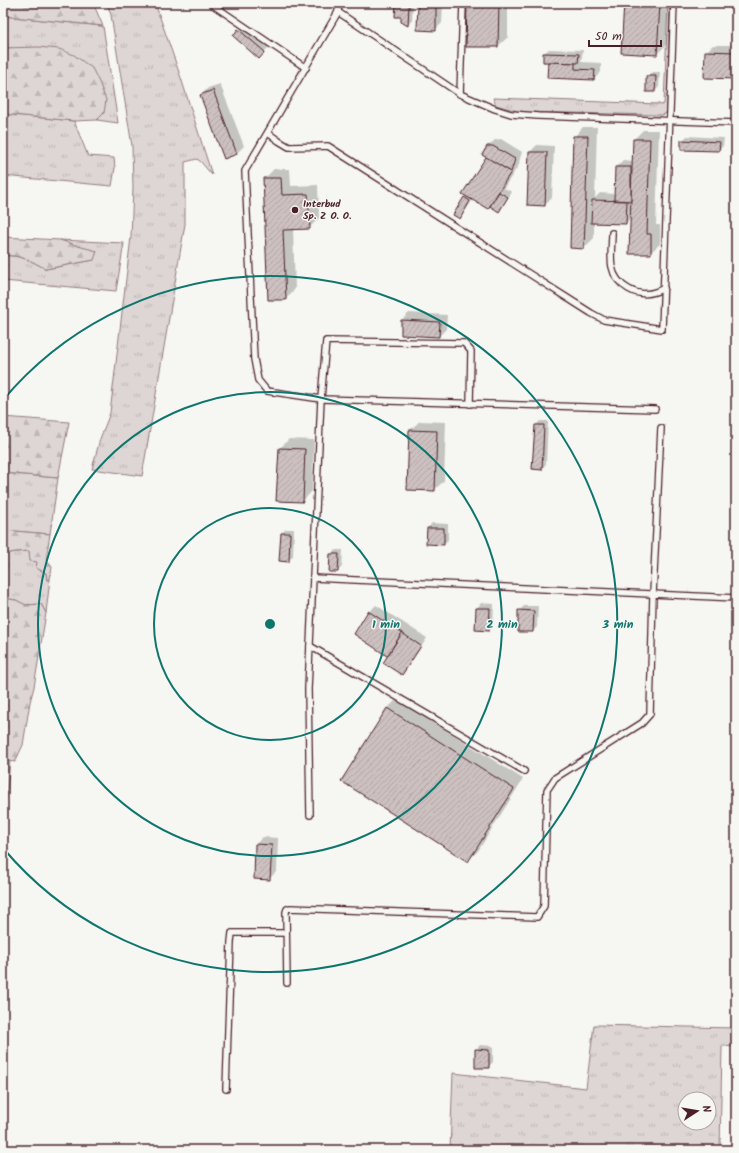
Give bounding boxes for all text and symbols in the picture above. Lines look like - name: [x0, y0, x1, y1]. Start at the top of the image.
- scale bar: [589, 22, 661, 48]
- text: 50 m: [595, 27, 622, 46]
- place label: Interbud Sp. Z O. O.: [303, 196, 351, 224]
- marker: Interbud Sp. Z O. O.: [290, 205, 300, 215]
- text: 1 min: [372, 615, 400, 634]
- text: 2 min: [486, 615, 518, 634]
- text: 3 min: [602, 615, 634, 634]
- centre of rings: [263, 617, 277, 631]
- north arrow: [677, 1091, 717, 1131]
- text: N: [696, 1104, 715, 1114]

